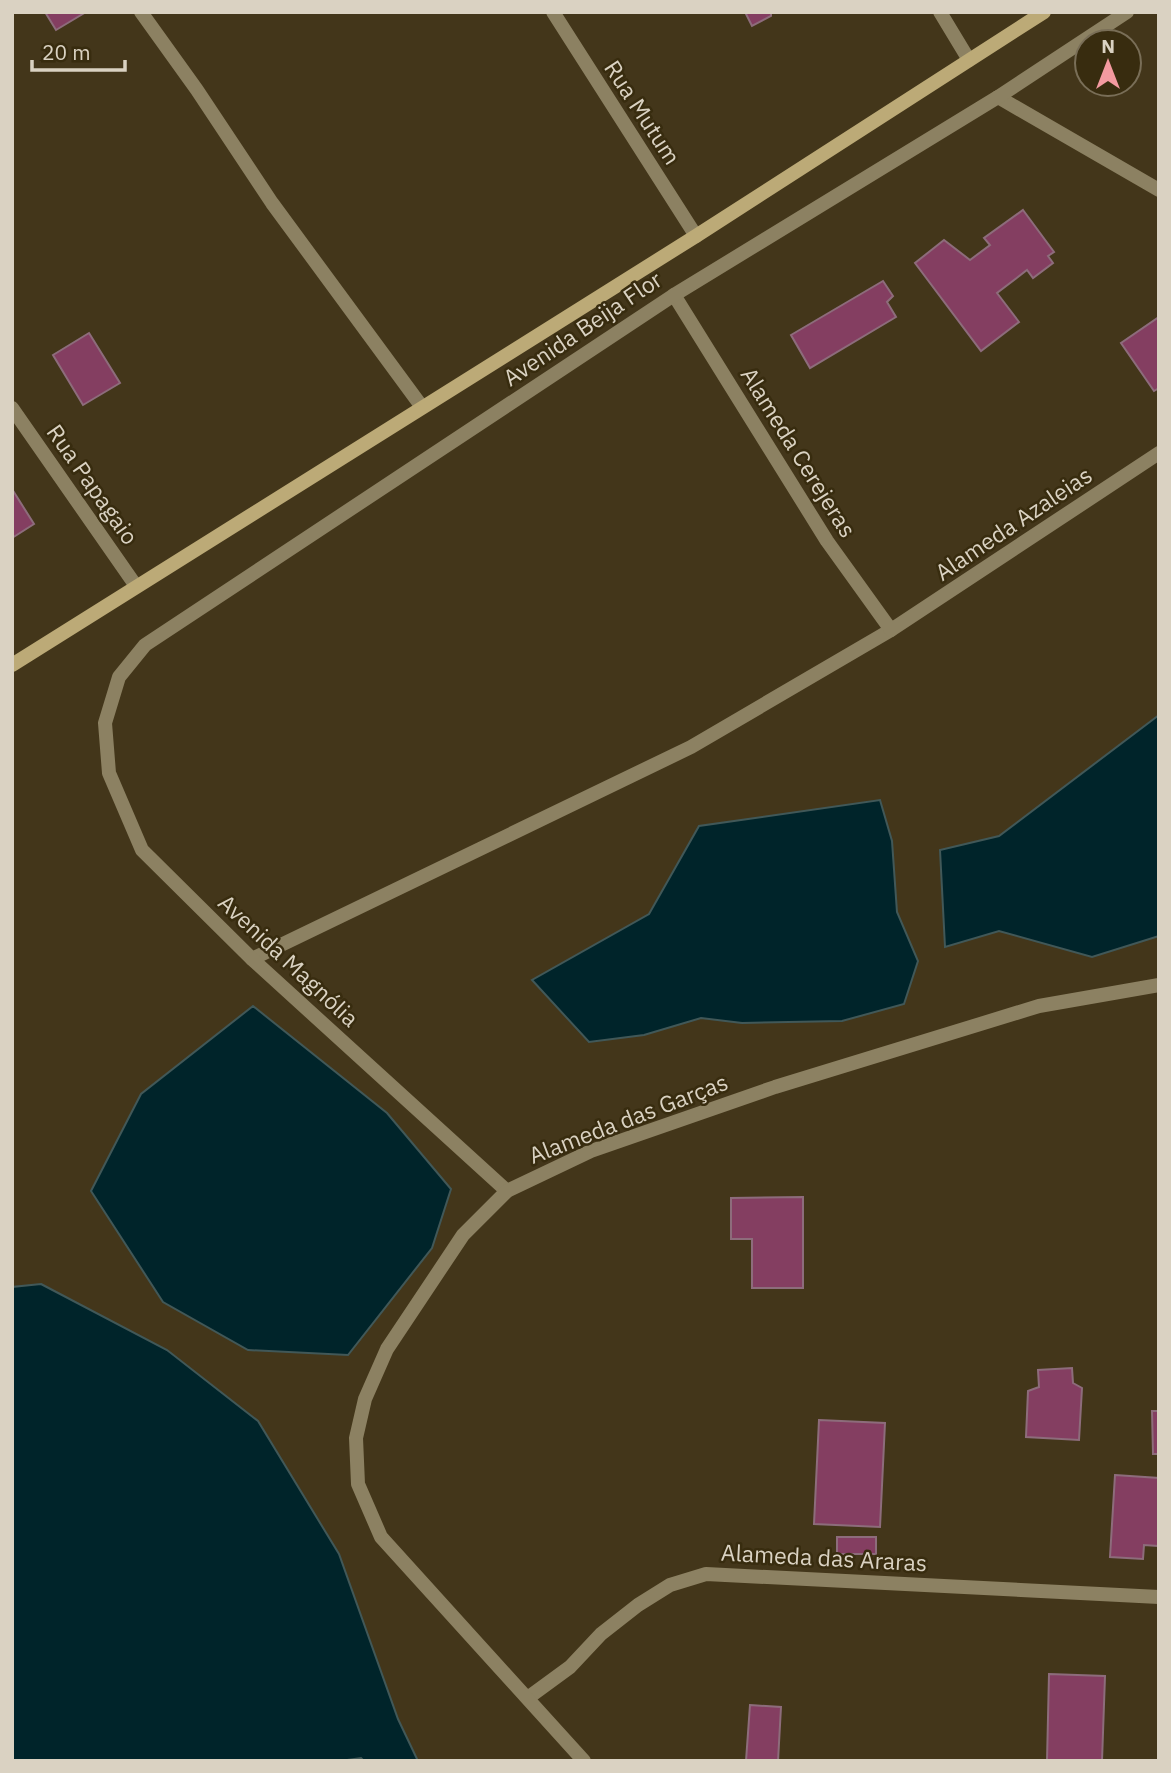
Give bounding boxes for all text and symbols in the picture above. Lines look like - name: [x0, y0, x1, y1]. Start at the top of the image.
- scale bar: [32, 28, 124, 72]
- north arrow: [1073, 28, 1143, 98]
- text: N: [1101, 34, 1115, 58]
- text: 20 m: [42, 38, 91, 66]
- street label: Rua Mutum: [598, 54, 688, 170]
- street label: Avenida Beija Flor: [497, 263, 668, 392]
- street label: Alameda Cerejeras: [735, 361, 863, 543]
- street label: Rua Papagaio: [41, 418, 145, 550]
- street label: Alameda Azaleias: [929, 459, 1097, 587]
- street label: Avenida Magnólia: [212, 887, 366, 1033]
- street label: Alameda das Garças: [524, 1066, 732, 1170]
- street label: Alameda das Araras: [720, 1537, 928, 1577]

